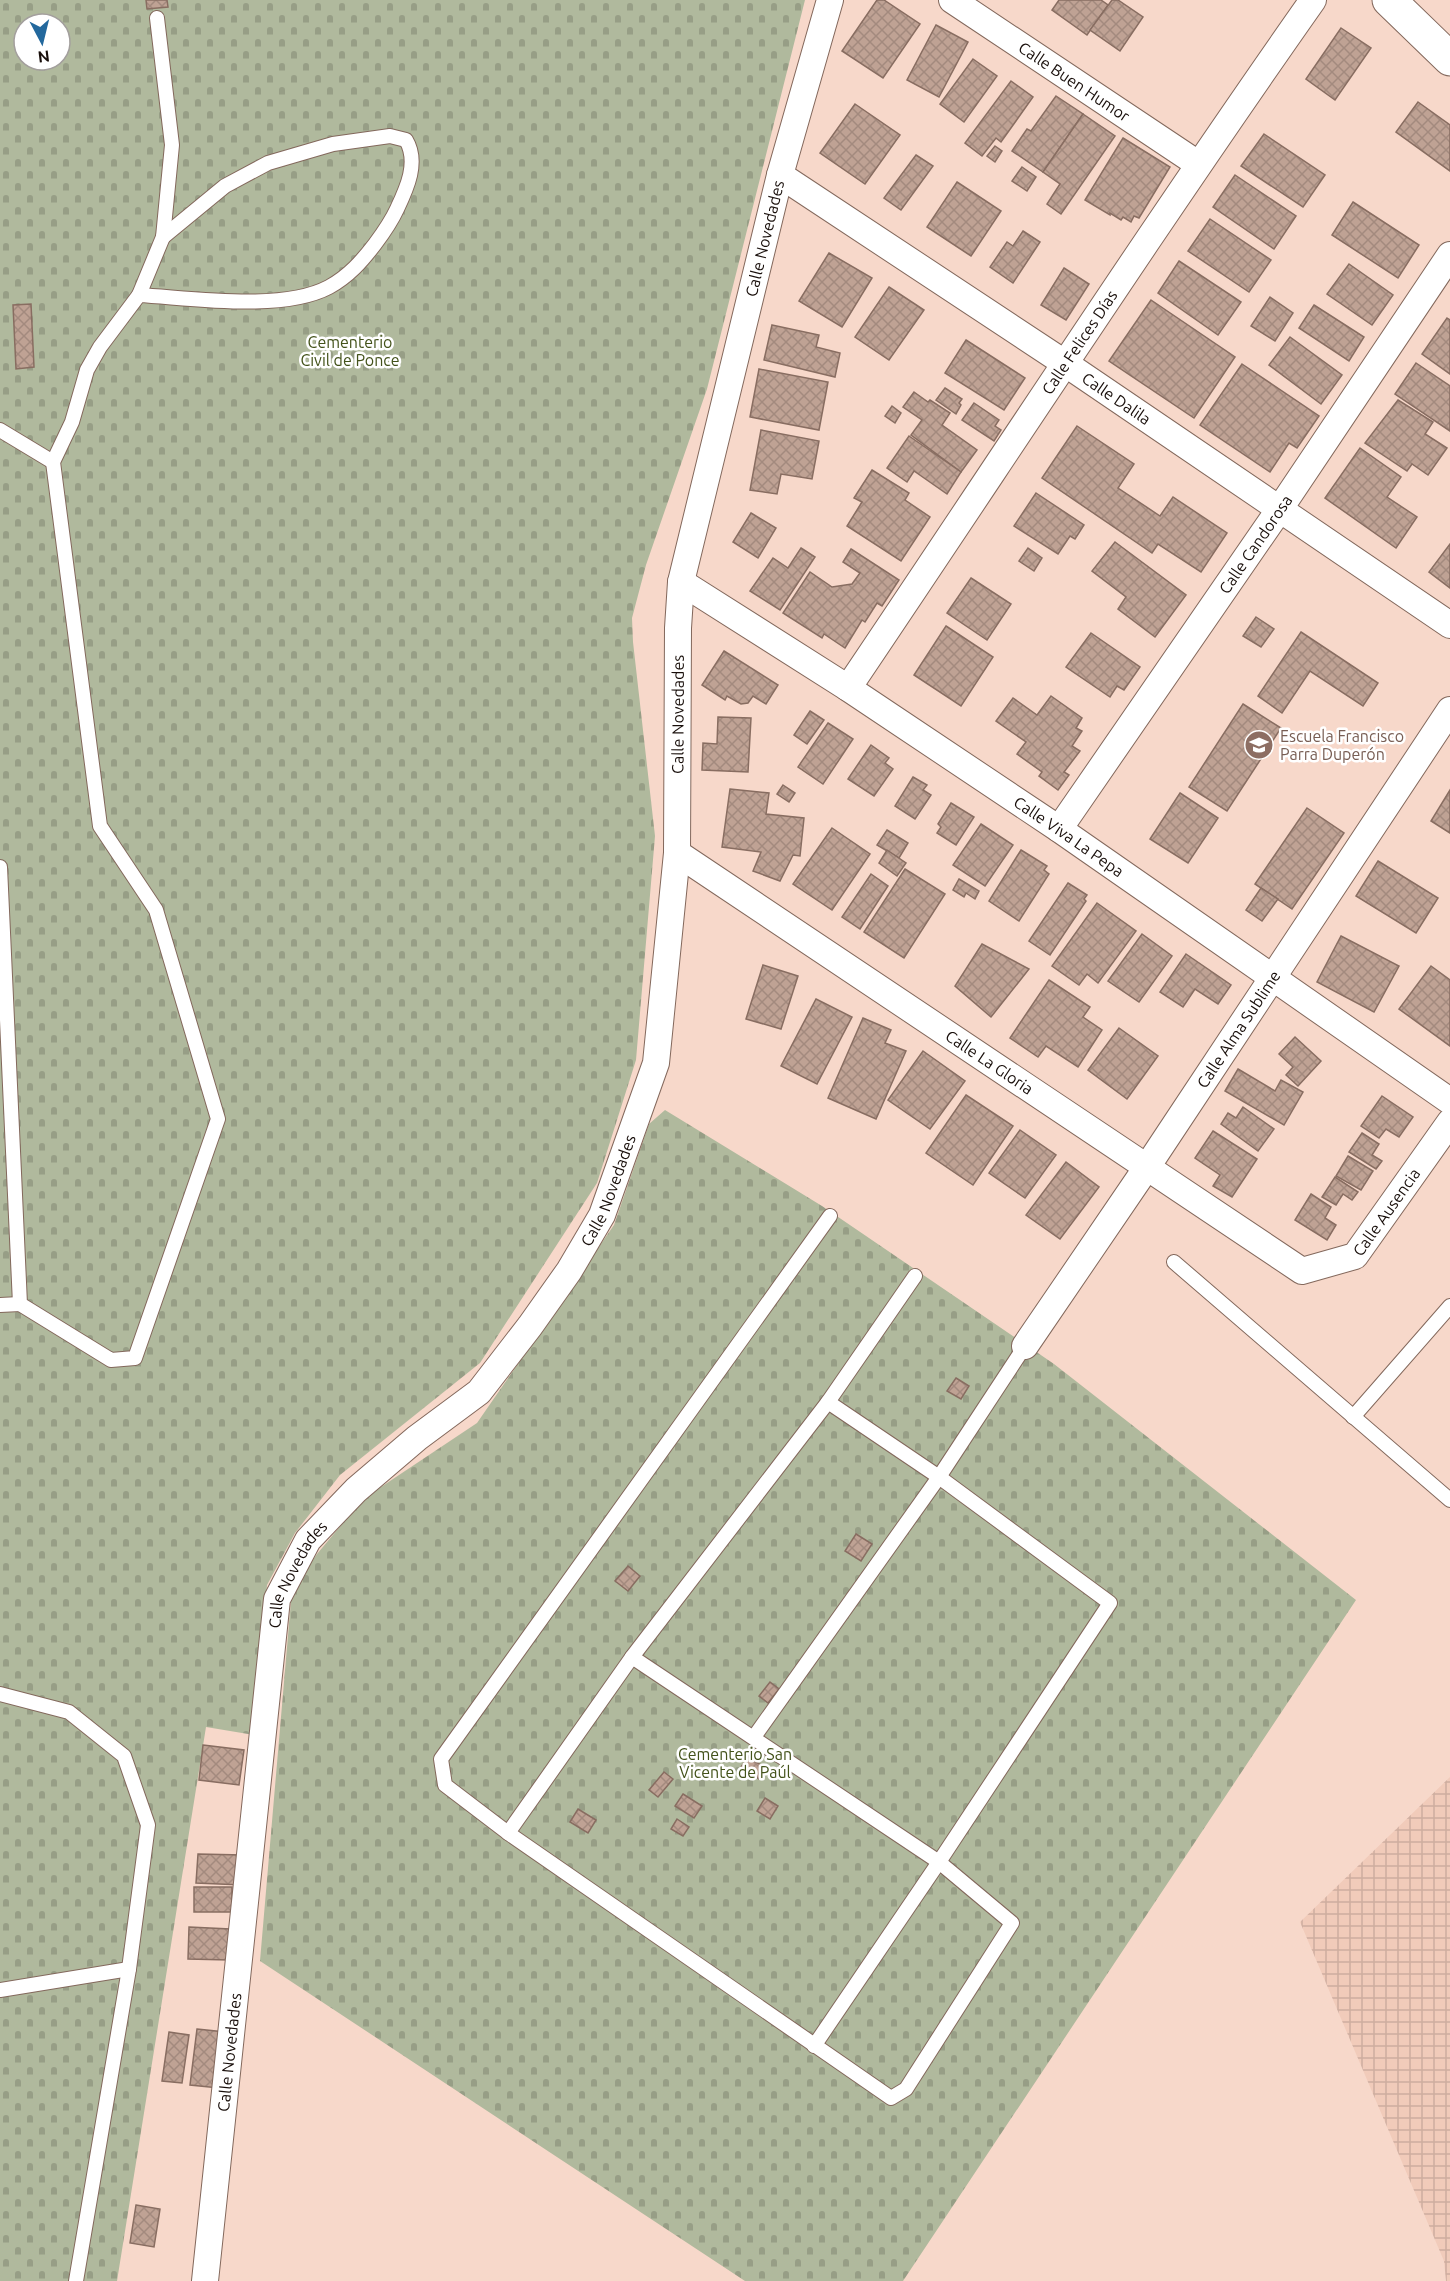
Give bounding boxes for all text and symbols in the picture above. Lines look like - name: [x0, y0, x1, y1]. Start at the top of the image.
- north arrow: [12, 12, 72, 72]
- street label: Calle Buen Humor: [1015, 38, 1133, 125]
- text: N: [37, 47, 51, 67]
- street label: Calle Novedades: [742, 178, 787, 298]
- street label: Calle Felices Días: [1038, 287, 1121, 398]
- park label: Cementerio Civil de Ponce: [300, 333, 400, 369]
- street label: Calle Dalila: [1079, 369, 1154, 428]
- street label: Calle Candorosa: [1215, 491, 1296, 597]
- street label: Calle Novedades: [668, 655, 687, 774]
- place label: Escuela Francisco Parra Duperón: [1280, 727, 1404, 763]
- school or university icon: Escuela Francisco Parra Duperón: [1243, 729, 1275, 761]
- street label: Calle Viva La Pepa: [1011, 793, 1127, 880]
- street label: Calle Alma Sublime: [1193, 967, 1284, 1091]
- street label: Calle La Gloria: [942, 1026, 1037, 1098]
- street label: Calle Novedades: [577, 1132, 639, 1249]
- street label: Calle Ausencia: [1349, 1165, 1423, 1259]
- street label: Calle Novedades: [265, 1517, 331, 1629]
- park label: Cementerio San Vicente de Paúl: [678, 1745, 792, 1781]
- street label: Calle Novedades: [214, 1992, 244, 2112]

